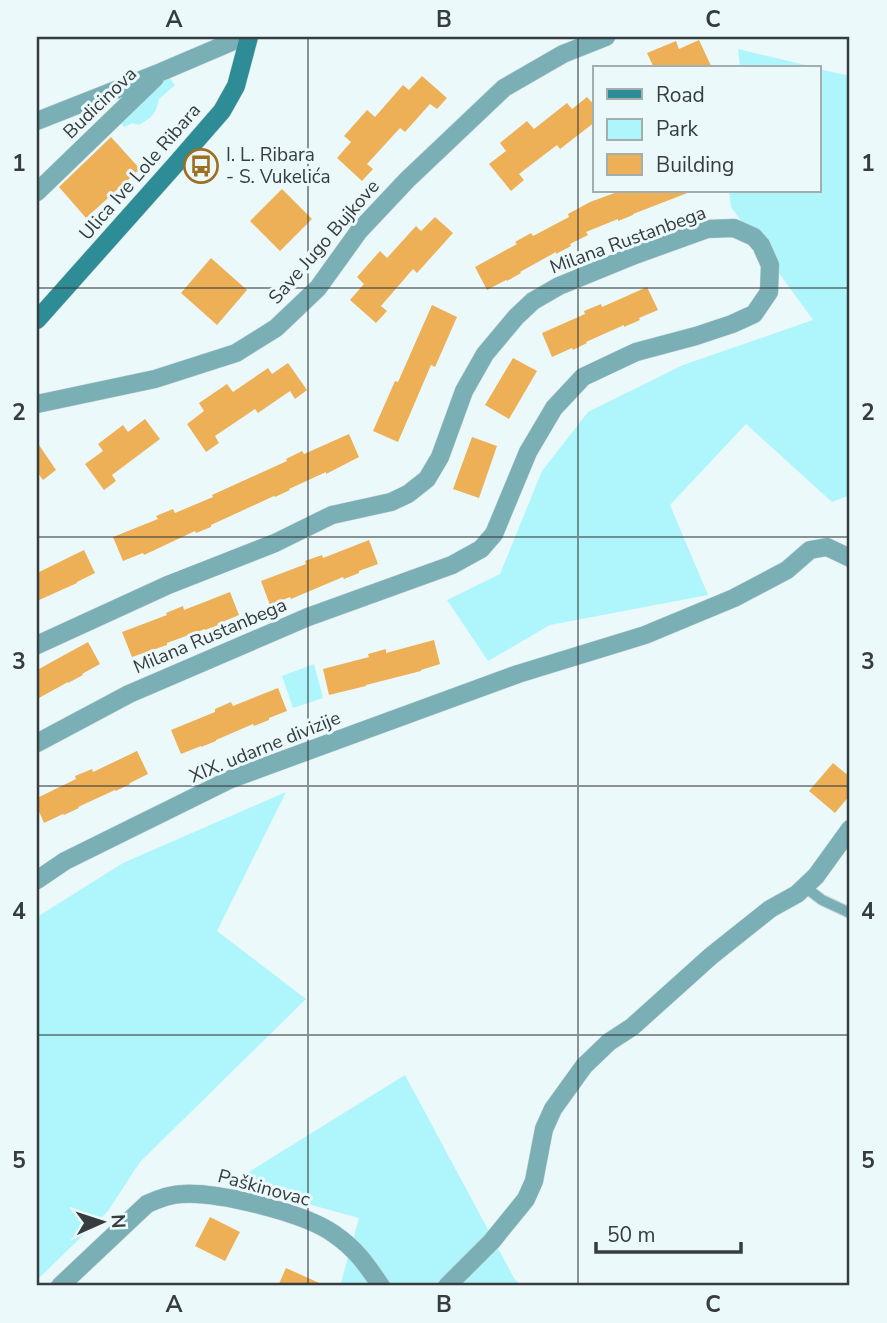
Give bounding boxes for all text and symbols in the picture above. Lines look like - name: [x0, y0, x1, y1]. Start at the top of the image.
- text: A: [165, 4, 183, 35]
- text: B: [436, 4, 452, 35]
- text: C: [705, 4, 721, 35]
- street label: Budicinova: [57, 61, 143, 145]
- legend: [593, 66, 820, 192]
- text: Road: [656, 81, 705, 109]
- street label: Ulica Ive Lole Ribara: [73, 98, 207, 246]
- text: Park: [656, 115, 698, 143]
- place label: I. L. Ribara - S. Vukelića: [226, 142, 331, 190]
- bus stop icon: I. L. Ribara - S. Vukelića: [182, 147, 220, 185]
- text: 1: [12, 148, 26, 179]
- text: 1: [861, 148, 875, 179]
- text: Building: [656, 151, 734, 179]
- street label: Save Jugo Bujkove: [263, 174, 385, 310]
- street label: Milana Rustanbega: [546, 200, 710, 280]
- text: 2: [12, 397, 26, 428]
- text: 2: [861, 397, 875, 428]
- street label: Milana Rustanbega: [129, 592, 291, 680]
- text: 3: [12, 646, 26, 677]
- text: 3: [861, 646, 875, 677]
- street label: XIX. udarne divizije: [186, 705, 344, 789]
- text: 4: [12, 896, 26, 927]
- text: 4: [861, 896, 875, 927]
- text: 5: [12, 1145, 26, 1176]
- text: 5: [861, 1145, 875, 1176]
- street label: Paškinovac: [215, 1163, 313, 1213]
- north arrow: [66, 1186, 136, 1256]
- scale bar: [596, 1211, 742, 1255]
- text: N: [105, 1213, 131, 1229]
- text: 50 m: [607, 1221, 656, 1249]
- text: A: [165, 1289, 183, 1320]
- text: B: [436, 1289, 452, 1320]
- text: C: [705, 1289, 721, 1320]

